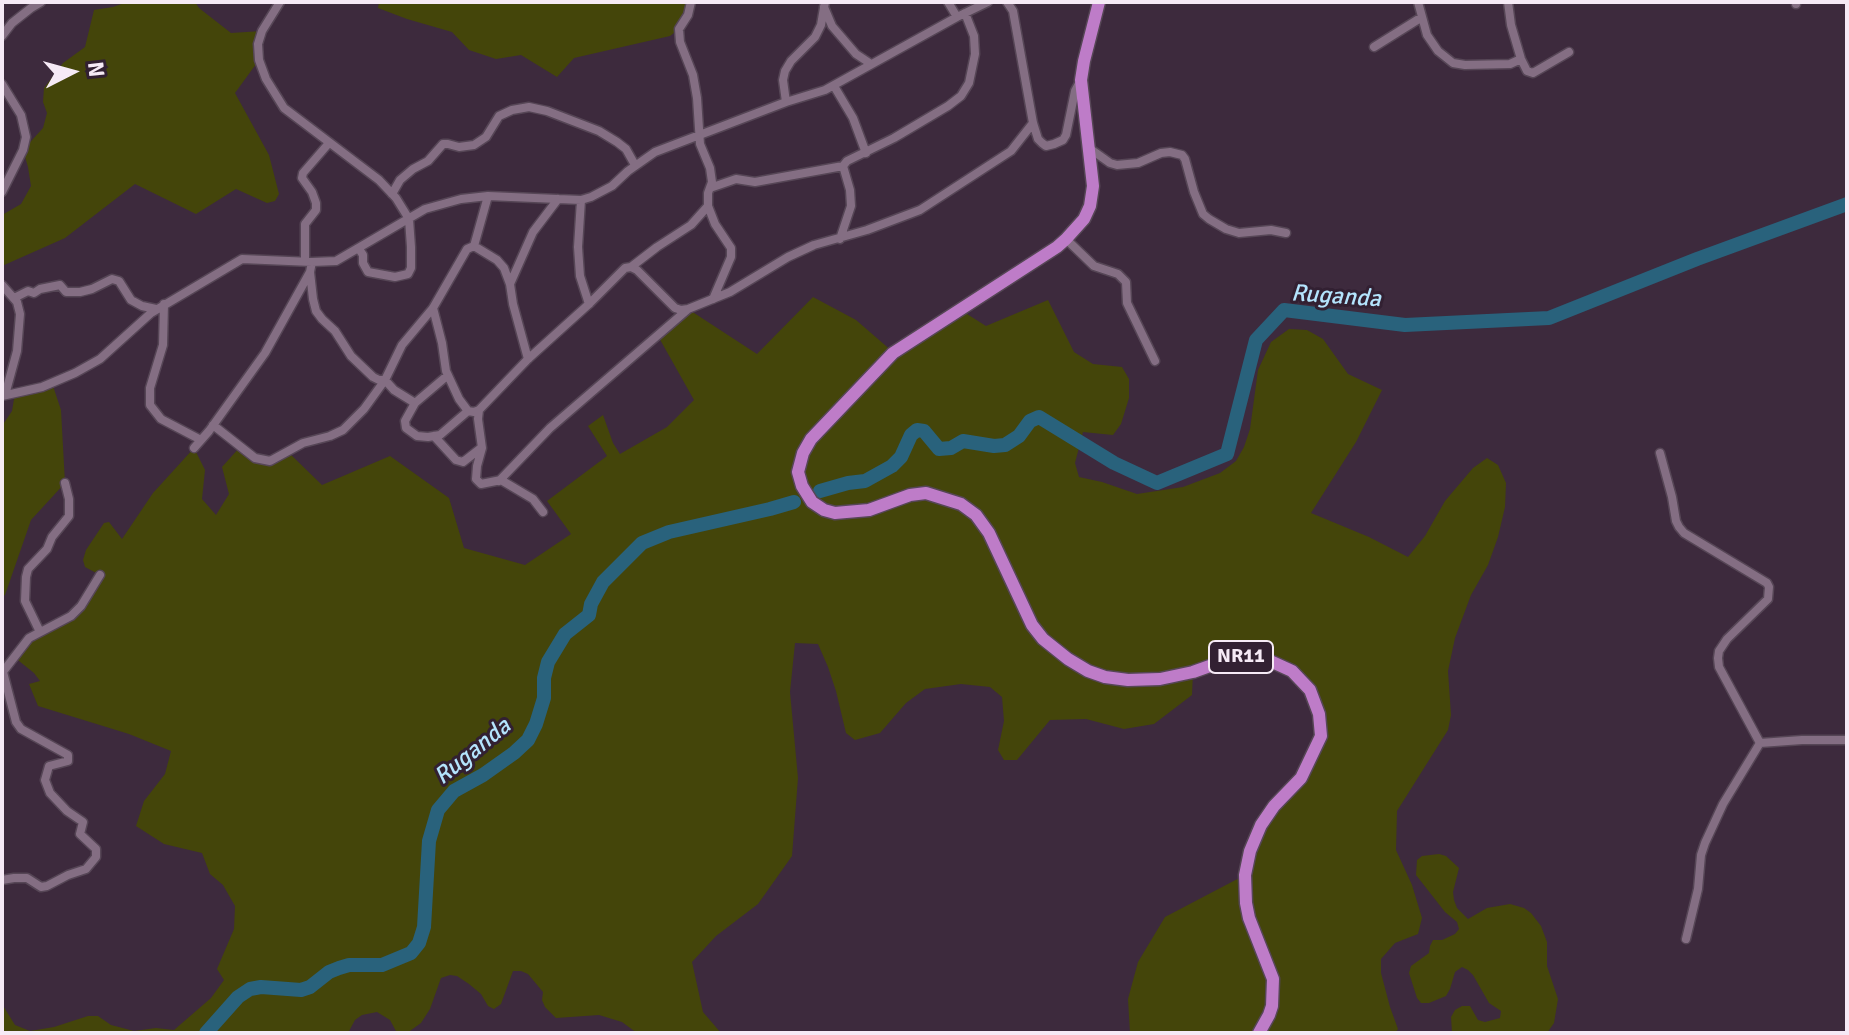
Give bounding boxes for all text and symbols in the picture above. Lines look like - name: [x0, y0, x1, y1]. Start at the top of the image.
- north arrow: [32, 32, 112, 112]
- text: N: [82, 60, 111, 78]
- water label: Ruganda: [1290, 280, 1382, 314]
- road number: NR11: [1209, 641, 1273, 673]
- water label: Ruganda: [429, 713, 517, 791]

